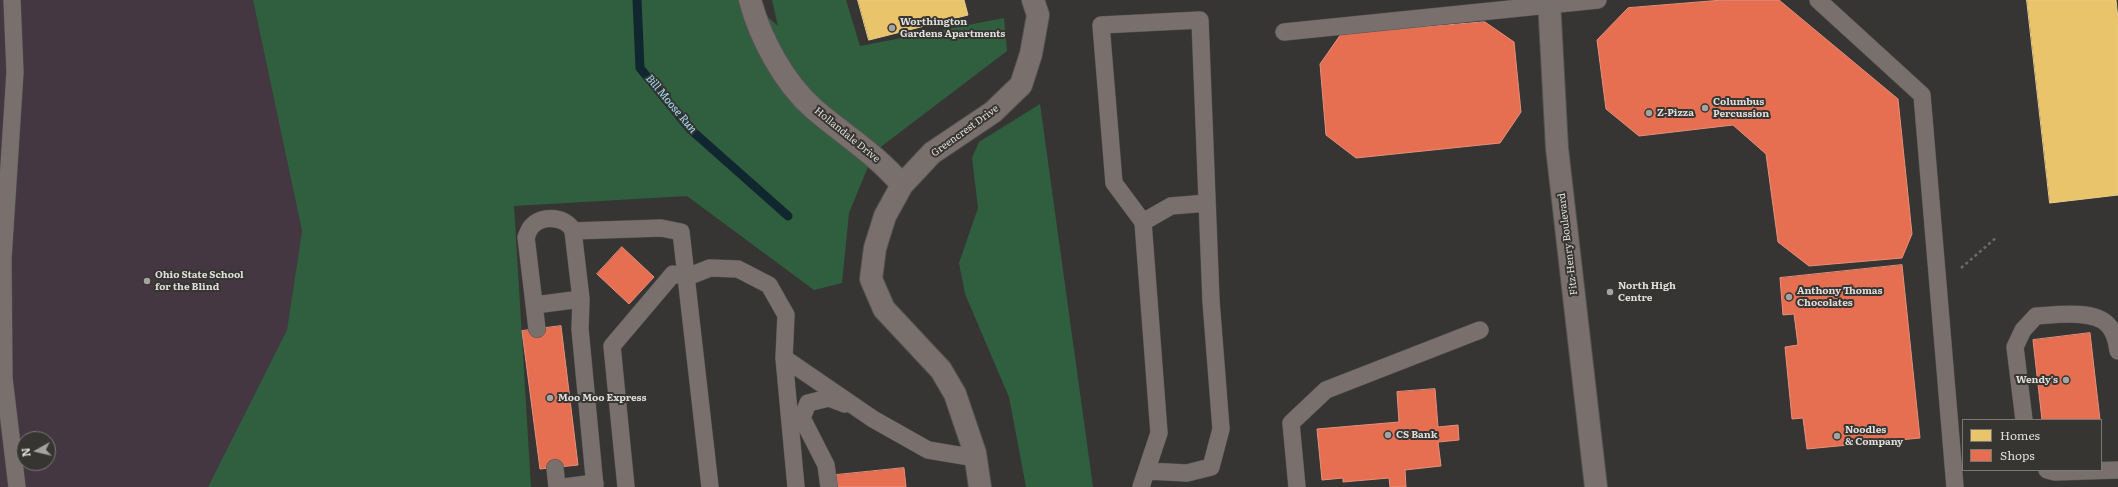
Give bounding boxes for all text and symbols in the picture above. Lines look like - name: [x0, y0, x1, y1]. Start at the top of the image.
- place label: Worthington Gardens Apartments: [900, 16, 1005, 40]
- marker: Worthington Gardens Apartments: [887, 23, 897, 33]
- water label: Bill Moose Run: [643, 72, 699, 136]
- place label: Columbus Percussion: [1713, 96, 1769, 120]
- street label: Greencrest Drive: [929, 103, 1001, 159]
- marker: Columbus Percussion: [1700, 103, 1710, 113]
- street label: Hollandale Drive: [812, 105, 882, 165]
- place label: Z-Pizza: [1657, 107, 1694, 119]
- marker: Z-Pizza: [1644, 108, 1654, 118]
- street label: Fitz-Henry Boulevard: [1556, 192, 1580, 296]
- place label: Ohio State School for the Blind: [155, 269, 244, 292]
- marker: Ohio State School for the Blind: [142, 276, 152, 286]
- place label: North High Centre: [1618, 280, 1676, 304]
- place label: Anthony Thomas Chocolates: [1797, 285, 1883, 308]
- marker: North High Centre: [1605, 287, 1615, 297]
- marker: Anthony Thomas Chocolates: [1784, 292, 1794, 302]
- place label: Wendy's: [2016, 374, 2058, 386]
- marker: Wendy's: [2061, 375, 2071, 385]
- place label: Moo Moo Express: [558, 392, 647, 404]
- marker: Moo Moo Express: [545, 393, 555, 403]
- legend: [1962, 419, 2102, 471]
- place label: Noodles & Company: [1845, 424, 1903, 448]
- text: Homes: [2000, 426, 2040, 444]
- place label: CS Bank: [1396, 429, 1437, 441]
- marker: CS Bank: [1383, 430, 1393, 440]
- north arrow: [16, 431, 56, 471]
- marker: Noodles & Company: [1832, 431, 1842, 441]
- text: Shops: [2000, 446, 2035, 464]
- text: N: [17, 447, 34, 458]

